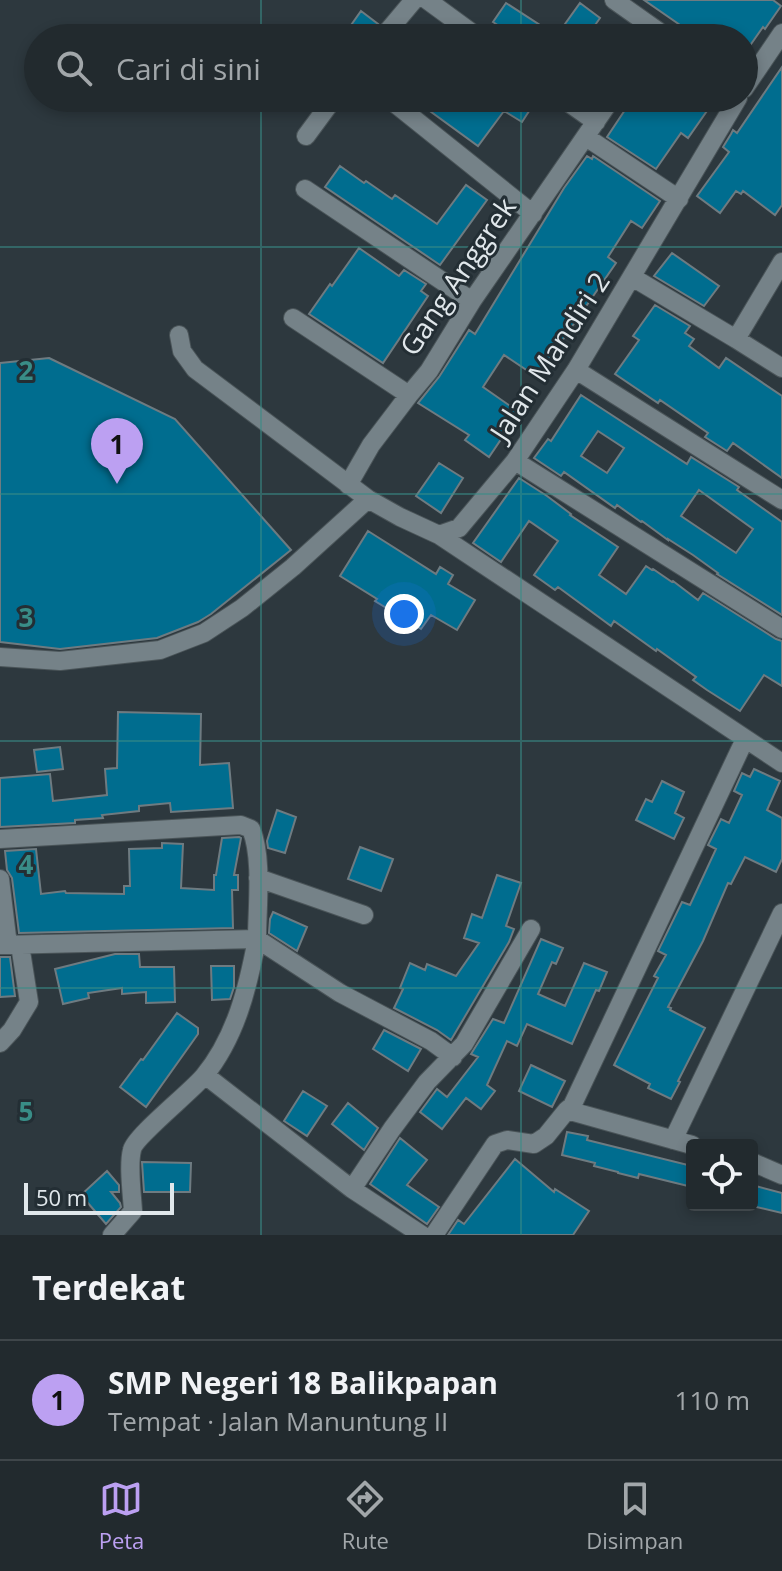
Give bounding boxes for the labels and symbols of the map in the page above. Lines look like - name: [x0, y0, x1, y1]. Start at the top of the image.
- street label: Gang Anggrek: [390, 189, 524, 362]
- street label: Jalan Mandiri 2: [479, 264, 618, 450]
- text: 2: [19, 352, 34, 388]
- pin: 1: [91, 418, 143, 484]
- your location: [384, 594, 424, 634]
- text: 3: [19, 599, 33, 635]
- text: 4: [19, 846, 34, 882]
- text: 5: [19, 1093, 33, 1129]
- scale bar: [24, 1179, 174, 1215]

